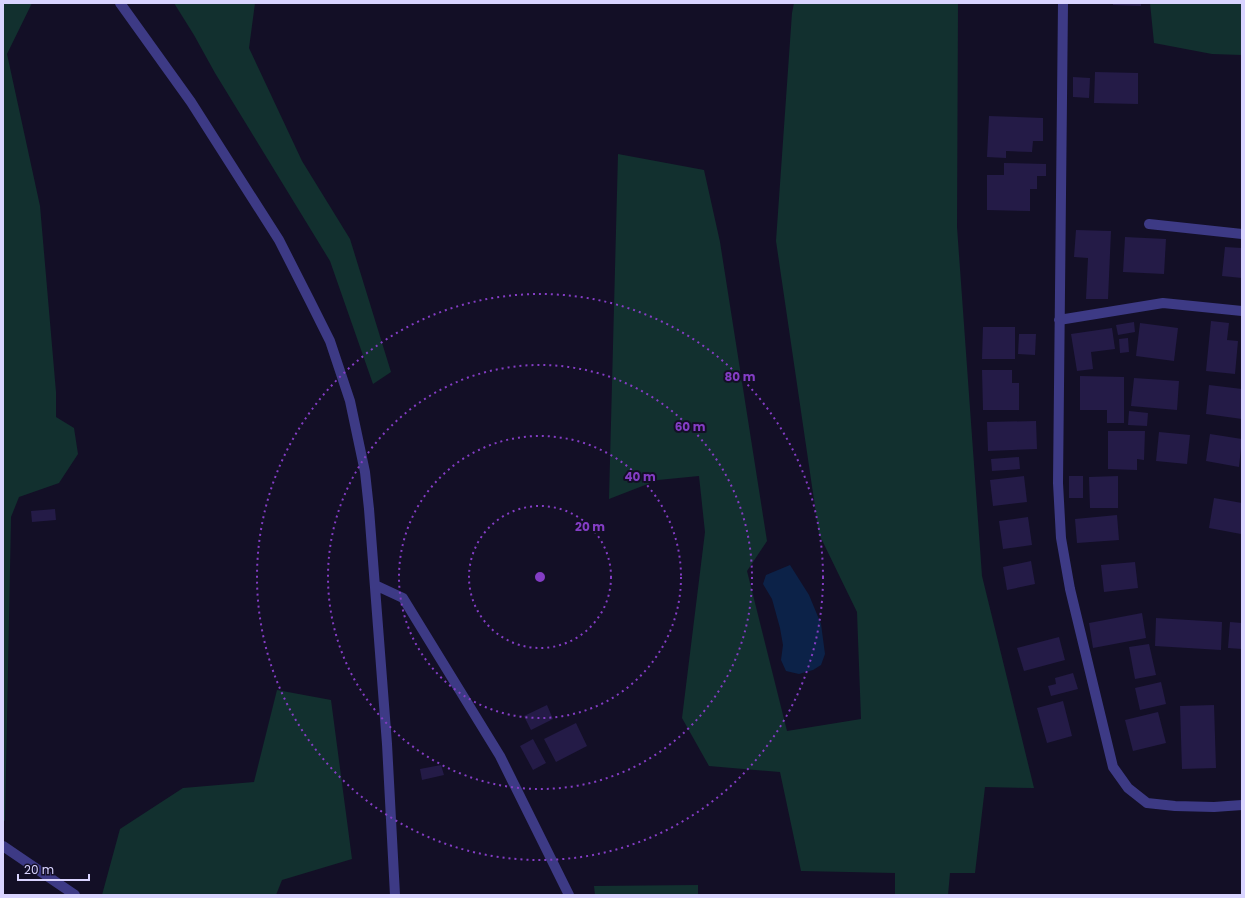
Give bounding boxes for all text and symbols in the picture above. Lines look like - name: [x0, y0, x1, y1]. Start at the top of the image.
- text: 80 m: [725, 368, 756, 385]
- text: 60 m: [675, 418, 706, 435]
- text: 40 m: [624, 468, 656, 485]
- text: 20 m: [575, 518, 605, 535]
- centre of rings: [533, 570, 547, 584]
- scale bar: [18, 856, 89, 882]
- text: 20 m: [24, 861, 54, 878]

